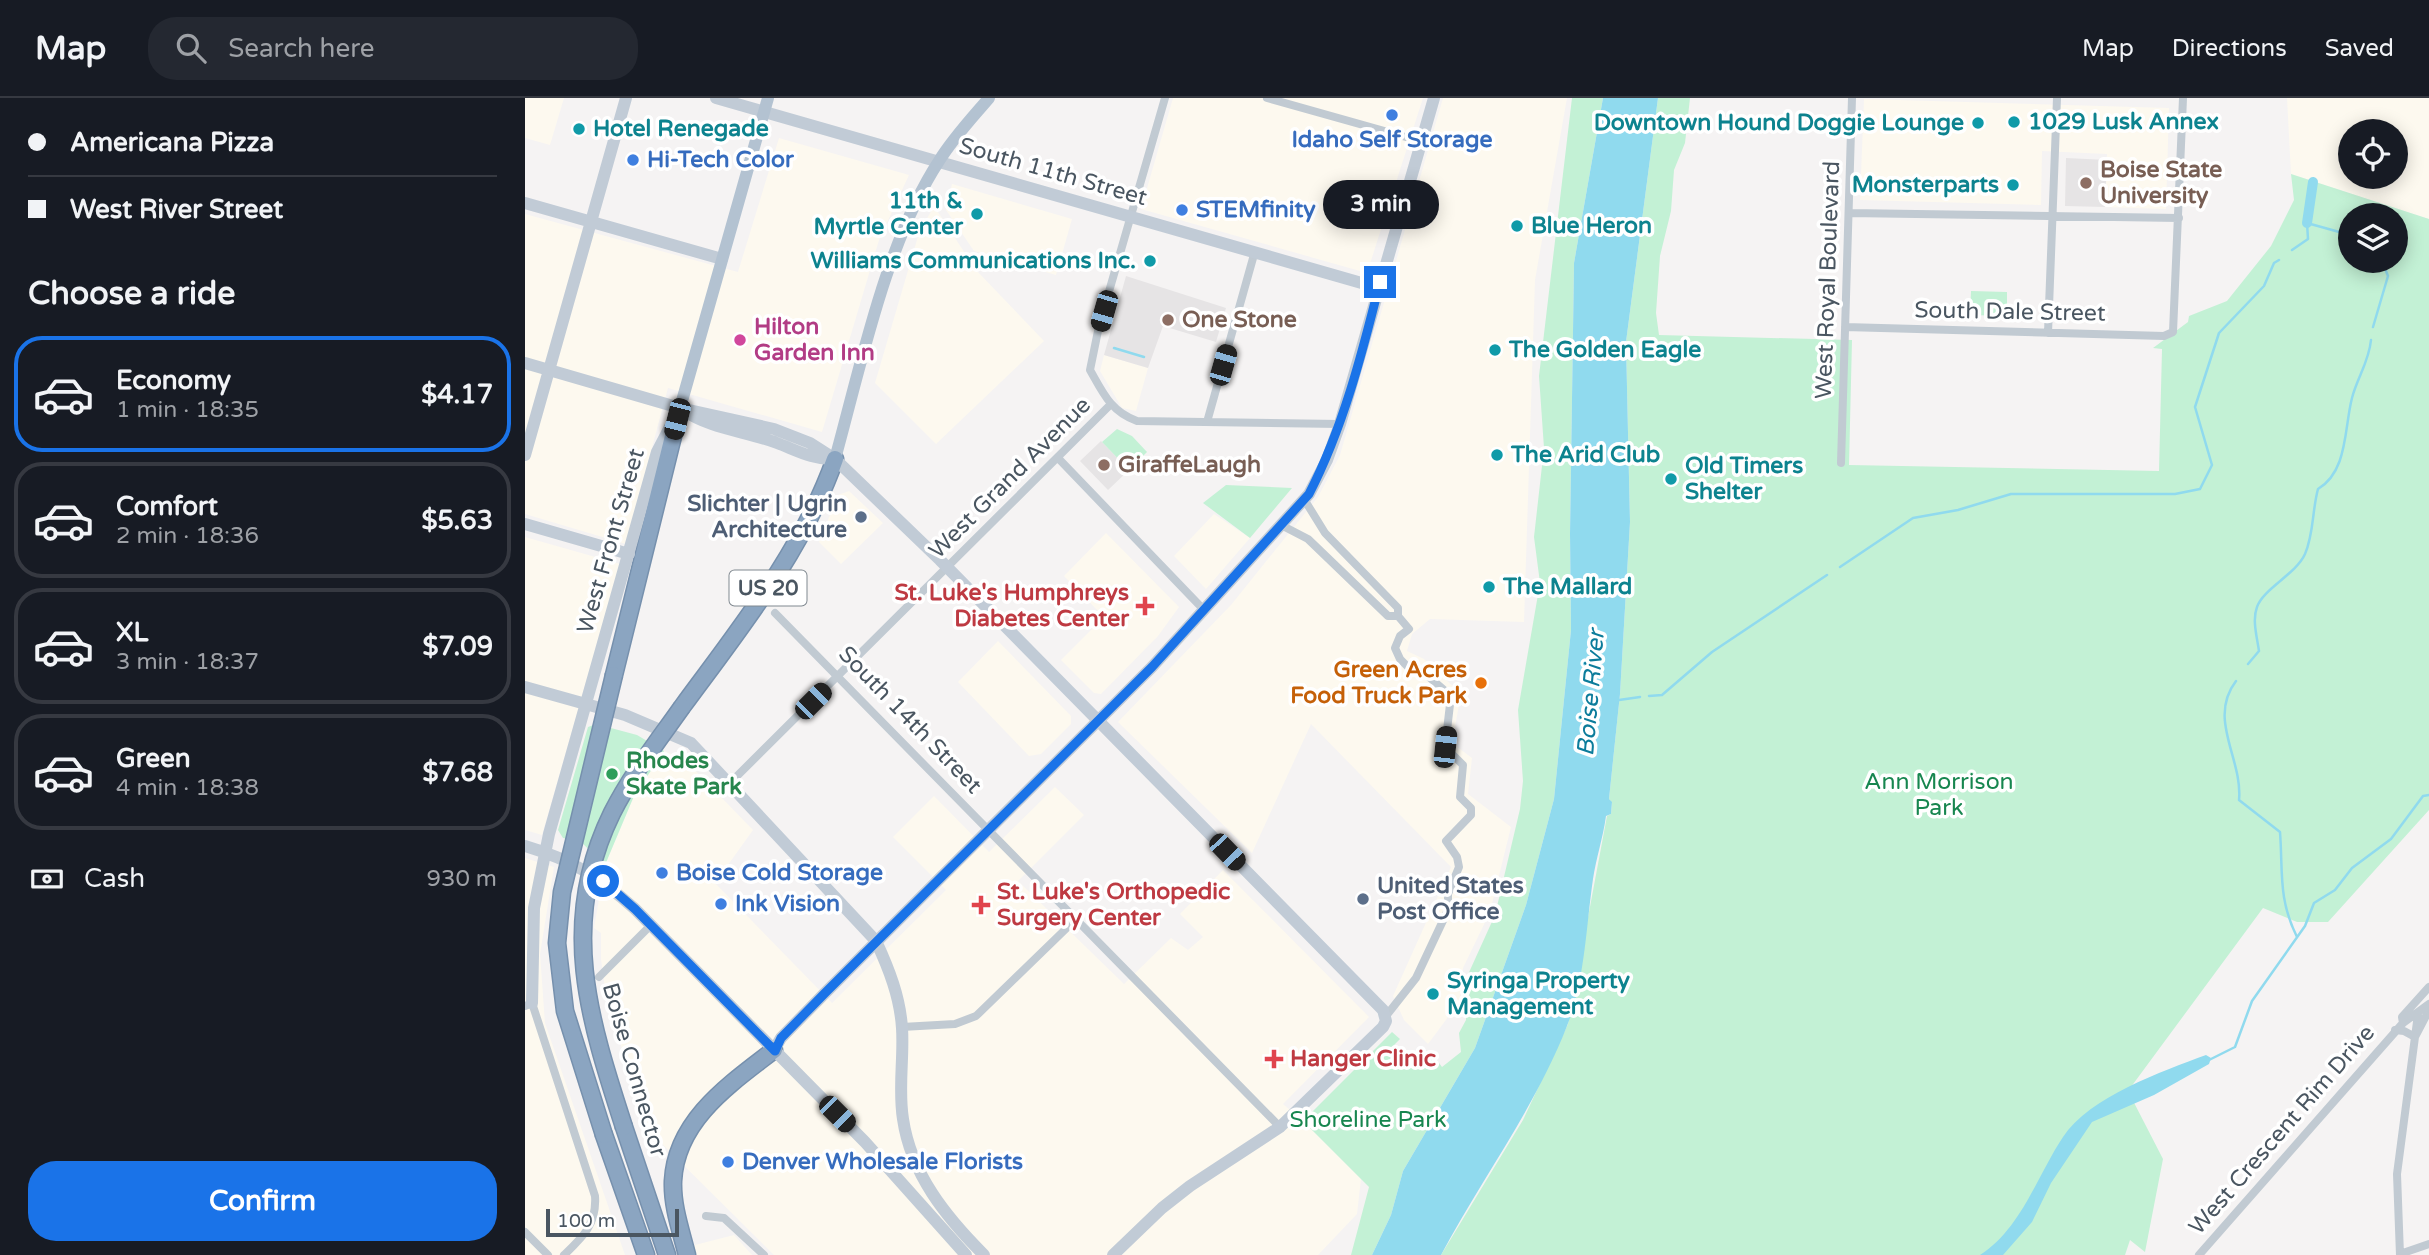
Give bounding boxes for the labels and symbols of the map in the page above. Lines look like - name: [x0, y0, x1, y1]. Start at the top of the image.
- marker: Idaho Self Storage: [1384, 107, 1400, 123]
- place label: 1029 Lusk Annex: [2028, 108, 2219, 136]
- place label: Downtown Hound Doggie Lounge: [1594, 109, 1964, 137]
- marker: 1029 Lusk Annex: [2006, 114, 2022, 130]
- place label: Hotel Renegade: [593, 115, 769, 143]
- marker: Downtown Hound Doggie Lounge: [1970, 115, 1986, 131]
- marker: Hotel Renegade: [571, 121, 587, 137]
- place label: Idaho Self Storage: [1292, 126, 1492, 154]
- street label: South 11th Street: [956, 132, 1150, 212]
- place label: Hi-Tech Color: [647, 146, 795, 174]
- marker: Hi-Tech Color: [625, 152, 641, 168]
- place label: Boise State University: [2100, 156, 2222, 210]
- street label: West Royal Boulevard: [1810, 160, 1846, 400]
- place label: Monsterparts: [1852, 171, 1999, 199]
- marker: Boise State University: [2078, 175, 2094, 191]
- marker: Monsterparts: [2005, 177, 2021, 193]
- callout: 3 min: [1322, 180, 1438, 230]
- place label: 11th & Myrtle Center: [813, 187, 964, 241]
- place label: STEMfinity: [1196, 196, 1316, 224]
- marker: STEMfinity: [1174, 202, 1190, 218]
- marker: 11th & Myrtle Center: [969, 206, 985, 222]
- place label: Blue Heron: [1531, 212, 1652, 240]
- marker: Blue Heron: [1509, 218, 1525, 234]
- place label: Williams Communications Inc.: [811, 247, 1136, 275]
- marker: Williams Communications Inc.: [1142, 253, 1158, 269]
- route end: [1364, 266, 1396, 298]
- car: [1089, 288, 1120, 334]
- street label: South Dale Street: [1914, 296, 2106, 328]
- place label: One Stone: [1182, 306, 1297, 334]
- marker: One Stone: [1160, 312, 1176, 328]
- place label: Hilton Garden Inn: [754, 313, 875, 367]
- marker: Hilton Garden Inn: [732, 332, 748, 348]
- place label: The Golden Eagle: [1508, 336, 1701, 364]
- car: [1208, 342, 1239, 388]
- marker: The Golden Eagle: [1487, 342, 1503, 358]
- street label: West Grand Avenue: [923, 391, 1097, 565]
- car: [662, 396, 693, 442]
- place label: The Arid Club: [1510, 441, 1660, 469]
- street label: West Front Street: [571, 445, 651, 637]
- marker: The Arid Club: [1489, 447, 1505, 463]
- place label: GiraffeLaugh: [1118, 451, 1261, 479]
- place label: Old Timers Shelter: [1685, 452, 1803, 506]
- marker: GiraffeLaugh: [1096, 457, 1112, 473]
- marker: Old Timers Shelter: [1663, 471, 1679, 487]
- place label: Slichter | Ugrin Architecture: [687, 490, 847, 544]
- marker: Slichter | Ugrin Architecture: [853, 509, 869, 525]
- road number: US 20: [729, 570, 807, 606]
- place label: The Mallard: [1502, 573, 1632, 601]
- place label: St. Luke's Humphreys Diabetes Center: [894, 579, 1130, 633]
- marker: The Mallard: [1481, 579, 1497, 595]
- marker: St. Luke's Humphreys Diabetes Center: [1135, 596, 1155, 616]
- water label: Boise River: [1571, 626, 1611, 757]
- street label: South 14th Street: [832, 640, 988, 800]
- place label: Green Acres Food Truck Park: [1290, 656, 1467, 710]
- marker: Green Acres Food Truck Park: [1473, 675, 1489, 691]
- car: [791, 679, 836, 723]
- car: [1433, 725, 1458, 769]
- place label: Rhodes Skate Park: [626, 747, 742, 801]
- marker: Rhodes Skate Park: [604, 766, 620, 782]
- park label: Ann Morrison Park: [1864, 768, 2014, 822]
- car: [1205, 830, 1250, 874]
- place label: Boise Cold Storage: [676, 859, 883, 887]
- route start: [587, 865, 619, 897]
- marker: Boise Cold Storage: [654, 865, 670, 881]
- place label: United States Post Office: [1377, 872, 1524, 926]
- place label: St. Luke's Orthopedic Surgery Center: [997, 878, 1230, 932]
- place label: Ink Vision: [735, 890, 840, 918]
- marker: United States Post Office: [1355, 891, 1371, 907]
- marker: St. Luke's Orthopedic Surgery Center: [971, 895, 991, 915]
- marker: Ink Vision: [713, 896, 729, 912]
- place label: Syringa Property Management: [1447, 967, 1630, 1021]
- street label: Boise Connector: [596, 980, 672, 1160]
- marker: Syringa Property Management: [1425, 986, 1441, 1002]
- street label: West Crescent Rim Drive: [2183, 1019, 2381, 1241]
- place label: Hanger Clinic: [1290, 1045, 1436, 1073]
- marker: Hanger Clinic: [1264, 1049, 1284, 1069]
- car: [815, 1092, 860, 1136]
- park label: Shoreline Park: [1289, 1106, 1447, 1134]
- place label: Denver Wholesale Florists: [742, 1148, 1023, 1176]
- marker: Denver Wholesale Florists: [720, 1154, 736, 1170]
- scale bar: [546, 1206, 679, 1238]

